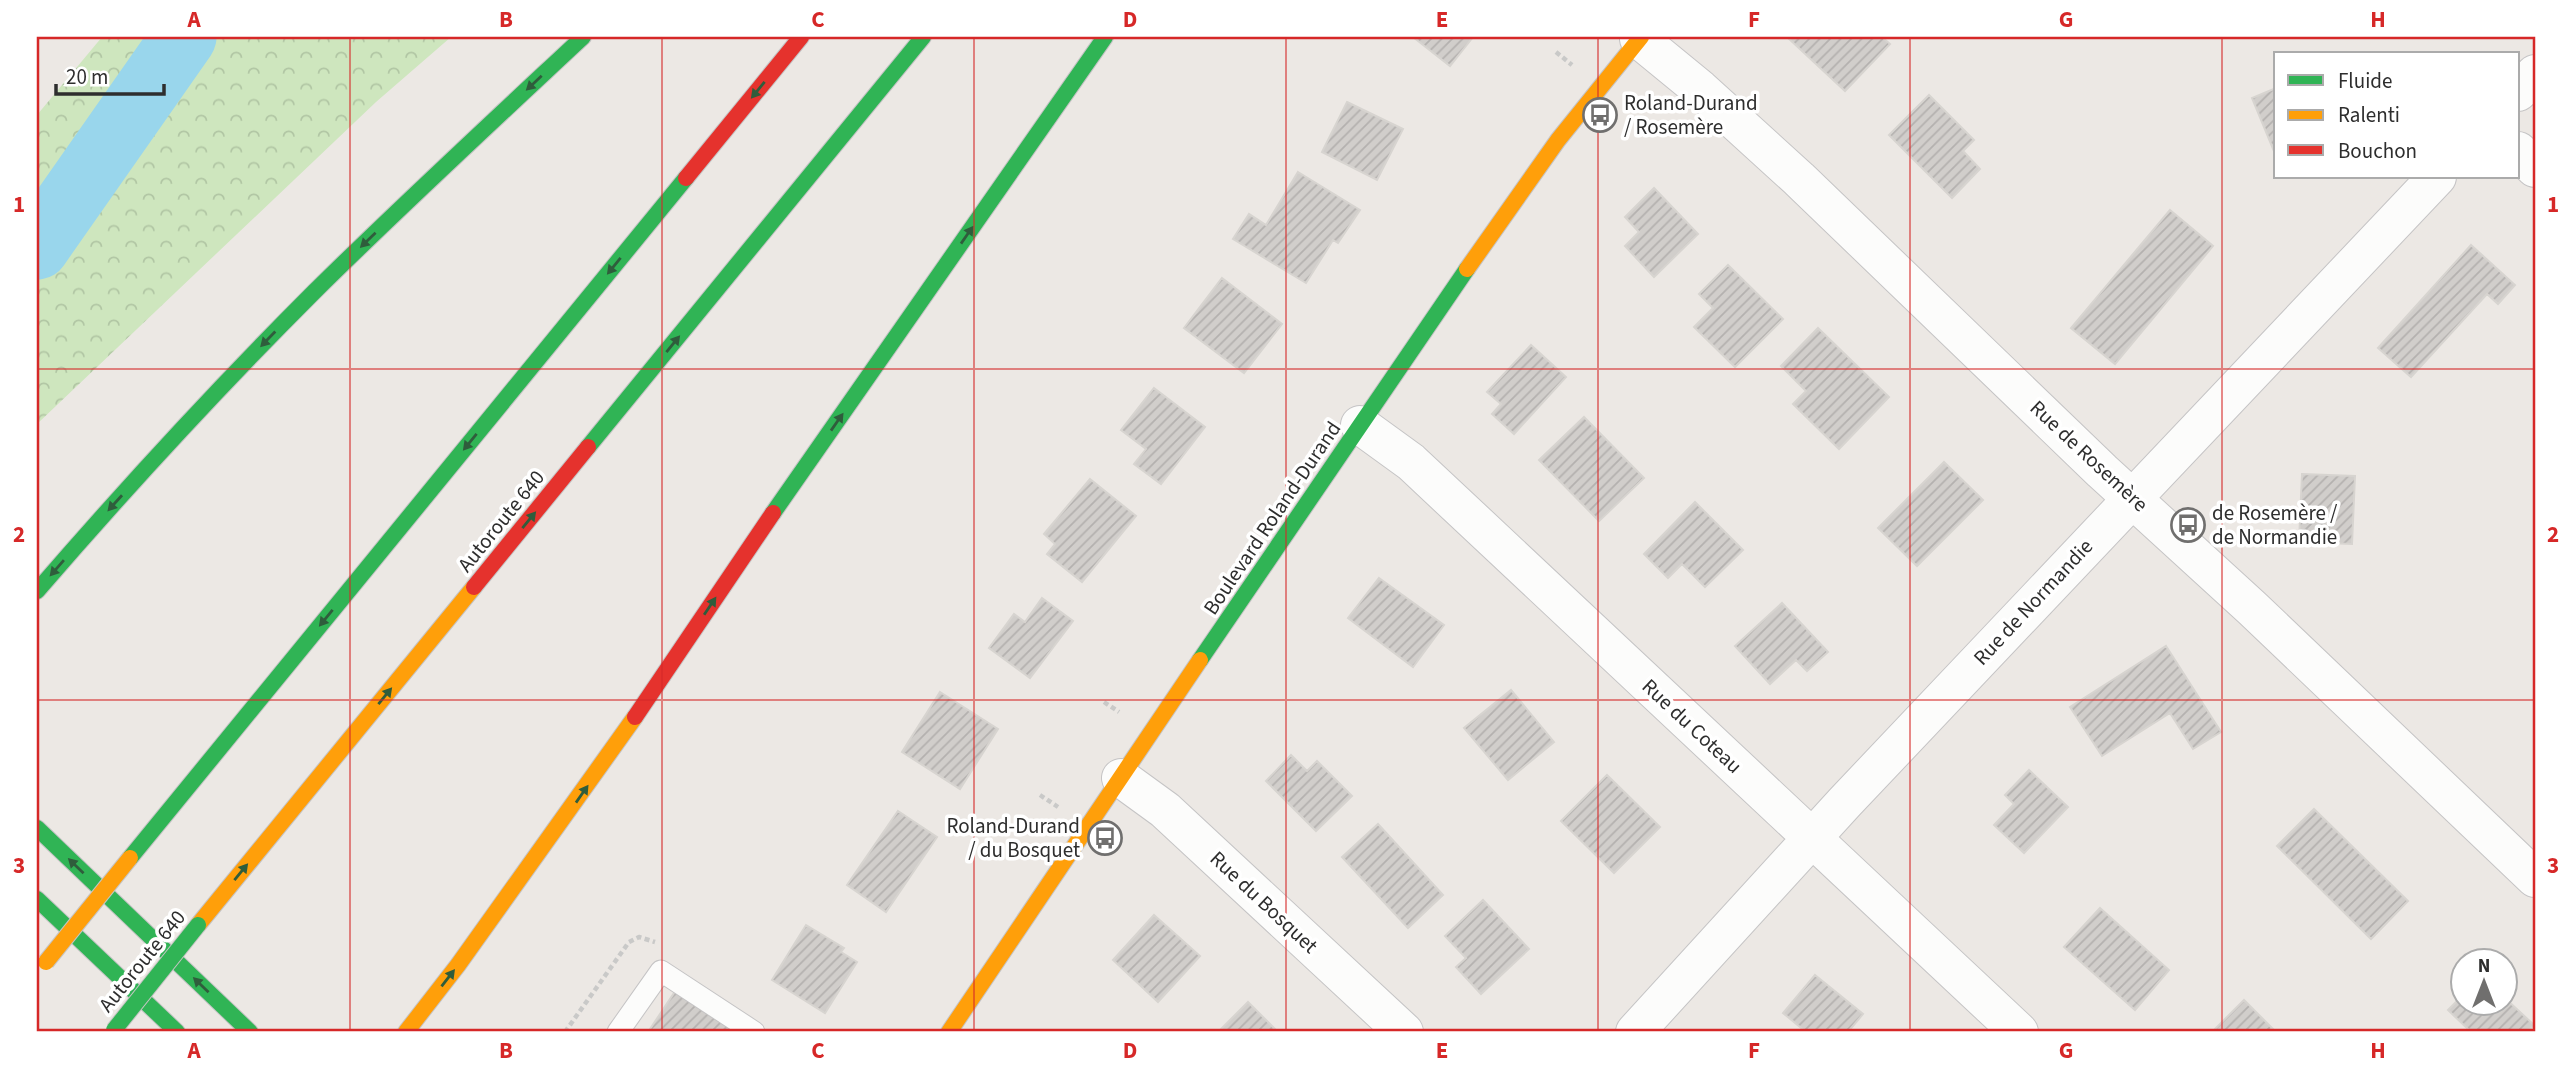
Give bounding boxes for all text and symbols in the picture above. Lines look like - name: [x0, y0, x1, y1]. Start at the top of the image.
- text: A: [186, 3, 201, 36]
- text: B: [499, 3, 513, 36]
- text: C: [811, 3, 825, 36]
- text: D: [1123, 3, 1137, 36]
- text: E: [1436, 3, 1448, 36]
- text: F: [1748, 3, 1760, 36]
- text: G: [2059, 3, 2073, 36]
- text: H: [2370, 3, 2386, 36]
- scale bar: [56, 52, 164, 96]
- legend: [2274, 52, 2520, 178]
- text: 20 m: [66, 62, 108, 92]
- text: Fluide: [2338, 66, 2392, 96]
- one-way arrow: [525, 75, 542, 92]
- one-way arrow: [751, 81, 766, 98]
- place label: Roland-Durand / Rosemère: [1624, 88, 1758, 142]
- bus stop icon: Roland-Durand / Rosemère: [1581, 96, 1619, 134]
- text: Ralenti: [2338, 100, 2400, 130]
- text: Bouchon: [2338, 136, 2417, 166]
- text: 1: [13, 188, 25, 221]
- text: 1: [2547, 188, 2559, 221]
- one-way arrow: [960, 226, 974, 244]
- one-way arrow: [360, 231, 377, 248]
- one-way arrow: [607, 257, 622, 274]
- one-way arrow: [260, 331, 277, 347]
- one-way arrow: [665, 335, 680, 353]
- street label: Rue de Rosemère: [2023, 393, 2155, 519]
- one-way arrow: [830, 413, 844, 431]
- street label: Boulevard Roland-Durand: [1196, 415, 1348, 621]
- one-way arrow: [463, 433, 478, 450]
- street label: Autoroute 640: [450, 464, 552, 578]
- one-way arrow: [107, 494, 123, 512]
- place label: de Rosemère / de Normandie: [2212, 498, 2338, 552]
- bus stop icon: de Rosemère / de Normandie: [2169, 506, 2207, 544]
- one-way arrow: [521, 511, 536, 528]
- text: 2: [13, 518, 25, 551]
- text: 2: [2547, 518, 2559, 551]
- street label: Rue de Normandie: [1966, 532, 2100, 672]
- one-way arrow: [49, 559, 65, 577]
- one-way arrow: [703, 597, 717, 615]
- one-way arrow: [319, 610, 334, 627]
- street label: Rue du Coteau: [1635, 672, 1749, 780]
- one-way arrow: [377, 688, 392, 705]
- one-way arrow: [575, 785, 589, 803]
- place label: Roland-Durand / du Bosquet: [946, 811, 1080, 865]
- bus stop icon: Roland-Durand / du Bosquet: [1086, 819, 1124, 857]
- street label: Rue du Bosquet: [1203, 844, 1325, 960]
- text: 3: [13, 849, 25, 882]
- text: 3: [2547, 849, 2559, 882]
- one-way arrow: [68, 858, 85, 874]
- one-way arrow: [234, 864, 249, 882]
- street label: Autoroute 640: [91, 904, 193, 1018]
- north arrow: [2450, 946, 2520, 1016]
- text: N: [2478, 953, 2490, 980]
- one-way arrow: [441, 970, 456, 988]
- one-way arrow: [193, 978, 210, 994]
- text: A: [186, 1034, 201, 1067]
- text: B: [499, 1034, 513, 1067]
- text: C: [811, 1034, 825, 1067]
- text: D: [1123, 1034, 1137, 1067]
- text: E: [1436, 1034, 1448, 1067]
- text: F: [1748, 1034, 1760, 1067]
- text: G: [2059, 1034, 2073, 1067]
- text: H: [2370, 1034, 2386, 1067]

